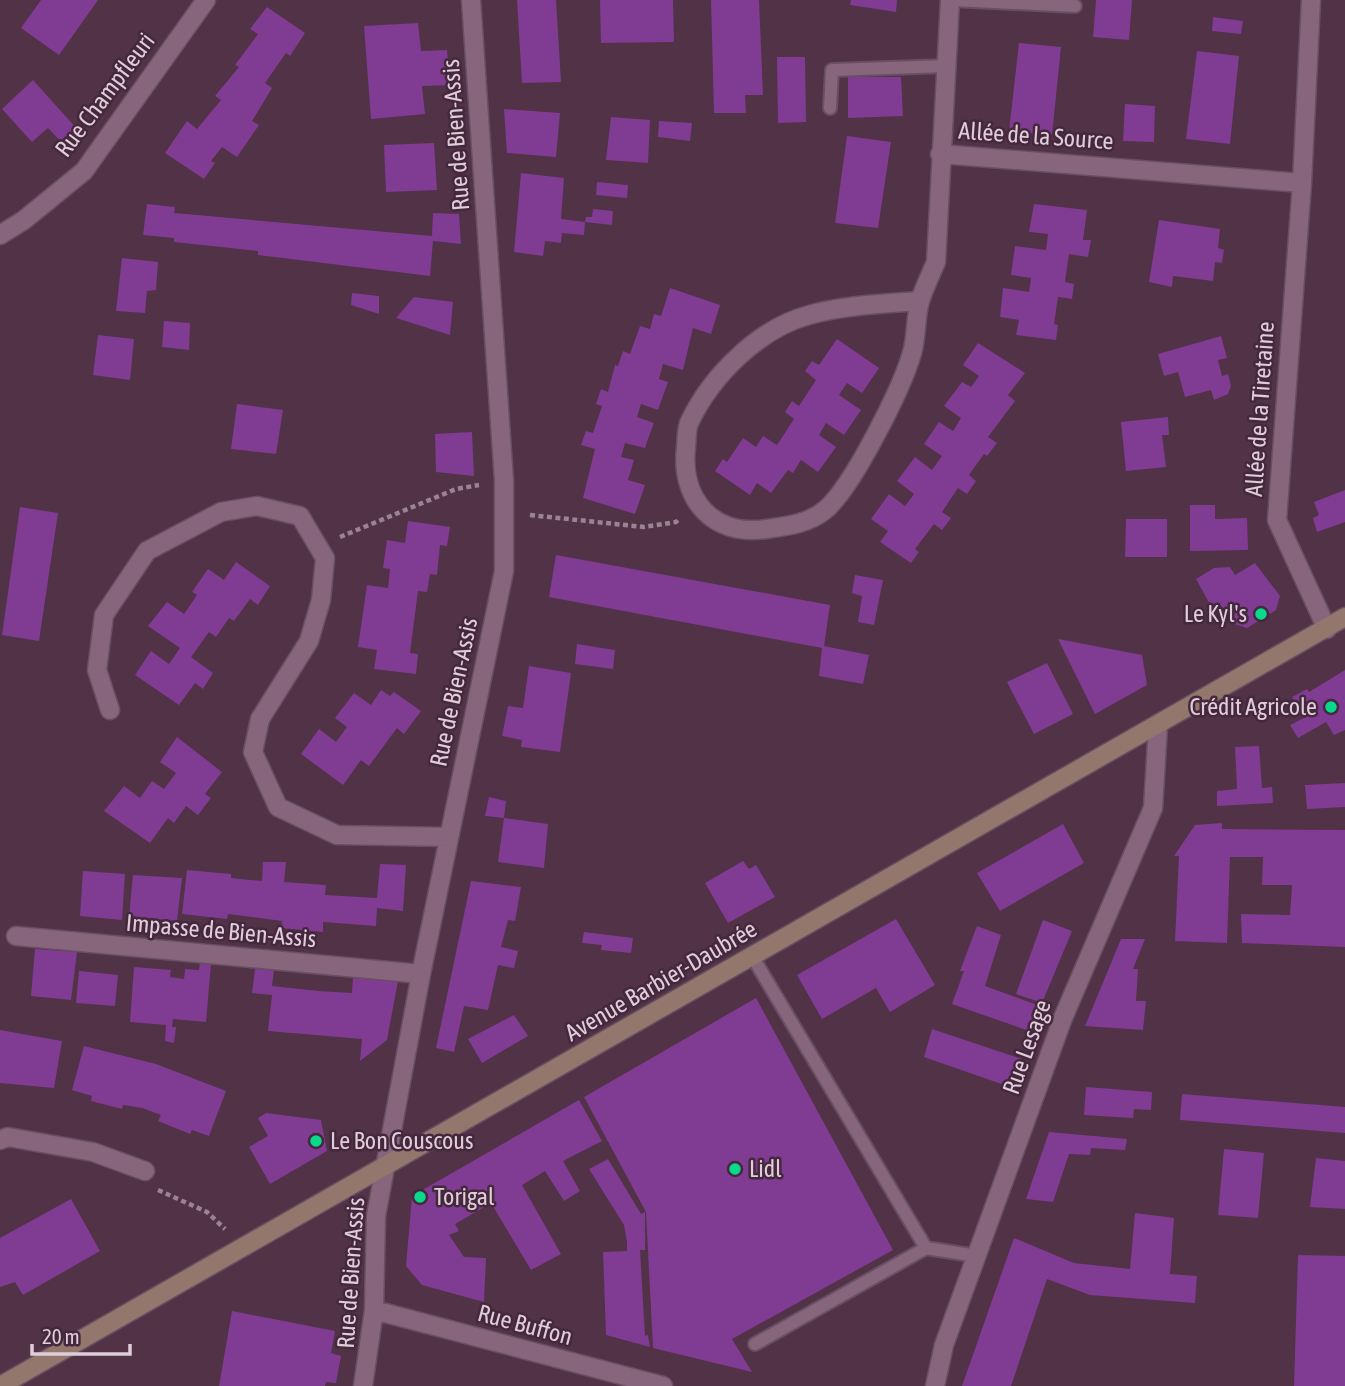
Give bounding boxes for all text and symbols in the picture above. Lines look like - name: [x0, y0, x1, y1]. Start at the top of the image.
- street label: Rue Champfleuri: [49, 28, 160, 162]
- street label: Rue de Bien-Assis: [437, 59, 474, 212]
- street label: Allée de la Source: [958, 117, 1114, 154]
- street label: Allée de la Tiretaine: [1240, 321, 1279, 497]
- place label: Le Kyl's: [1184, 600, 1247, 627]
- marker: Le Kyl's: [1253, 606, 1269, 622]
- street label: Rue de Bien-Assis: [425, 615, 482, 769]
- place label: Crédit Agricole: [1189, 693, 1317, 720]
- marker: Crédit Agricole: [1323, 699, 1339, 715]
- street label: Impasse de Bien-Assis: [125, 909, 317, 952]
- street label: Avenue Barbier-Daubrée: [560, 915, 761, 1046]
- street label: Rue Lesage: [997, 996, 1056, 1098]
- place label: Le Bon Couscous: [330, 1127, 473, 1154]
- marker: Le Bon Couscous: [308, 1133, 324, 1149]
- place label: Lidl: [749, 1155, 782, 1182]
- marker: Lidl: [727, 1161, 743, 1177]
- place label: Torigal: [434, 1183, 495, 1210]
- marker: Torigal: [412, 1189, 428, 1205]
- street label: Rue de Bien-Assis: [332, 1196, 369, 1349]
- street label: Rue Buffon: [475, 1299, 575, 1350]
- scale bar: [32, 1312, 130, 1356]
- text: 20 m: [42, 1324, 80, 1348]

